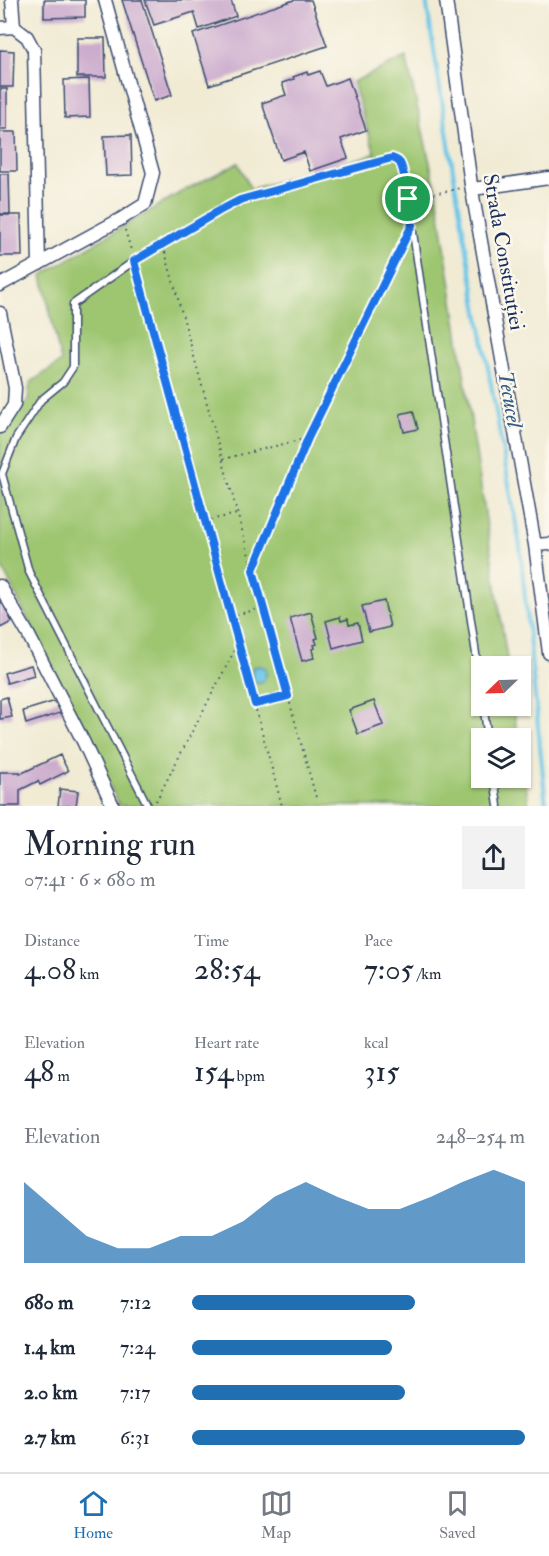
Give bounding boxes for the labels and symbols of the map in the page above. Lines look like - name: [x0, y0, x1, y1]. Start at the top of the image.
- street label: Strada Constituției: [476, 172, 531, 333]
- pin: [382, 173, 433, 224]
- water label: Tecucel: [491, 369, 529, 431]
- north arrow: [471, 656, 531, 716]

